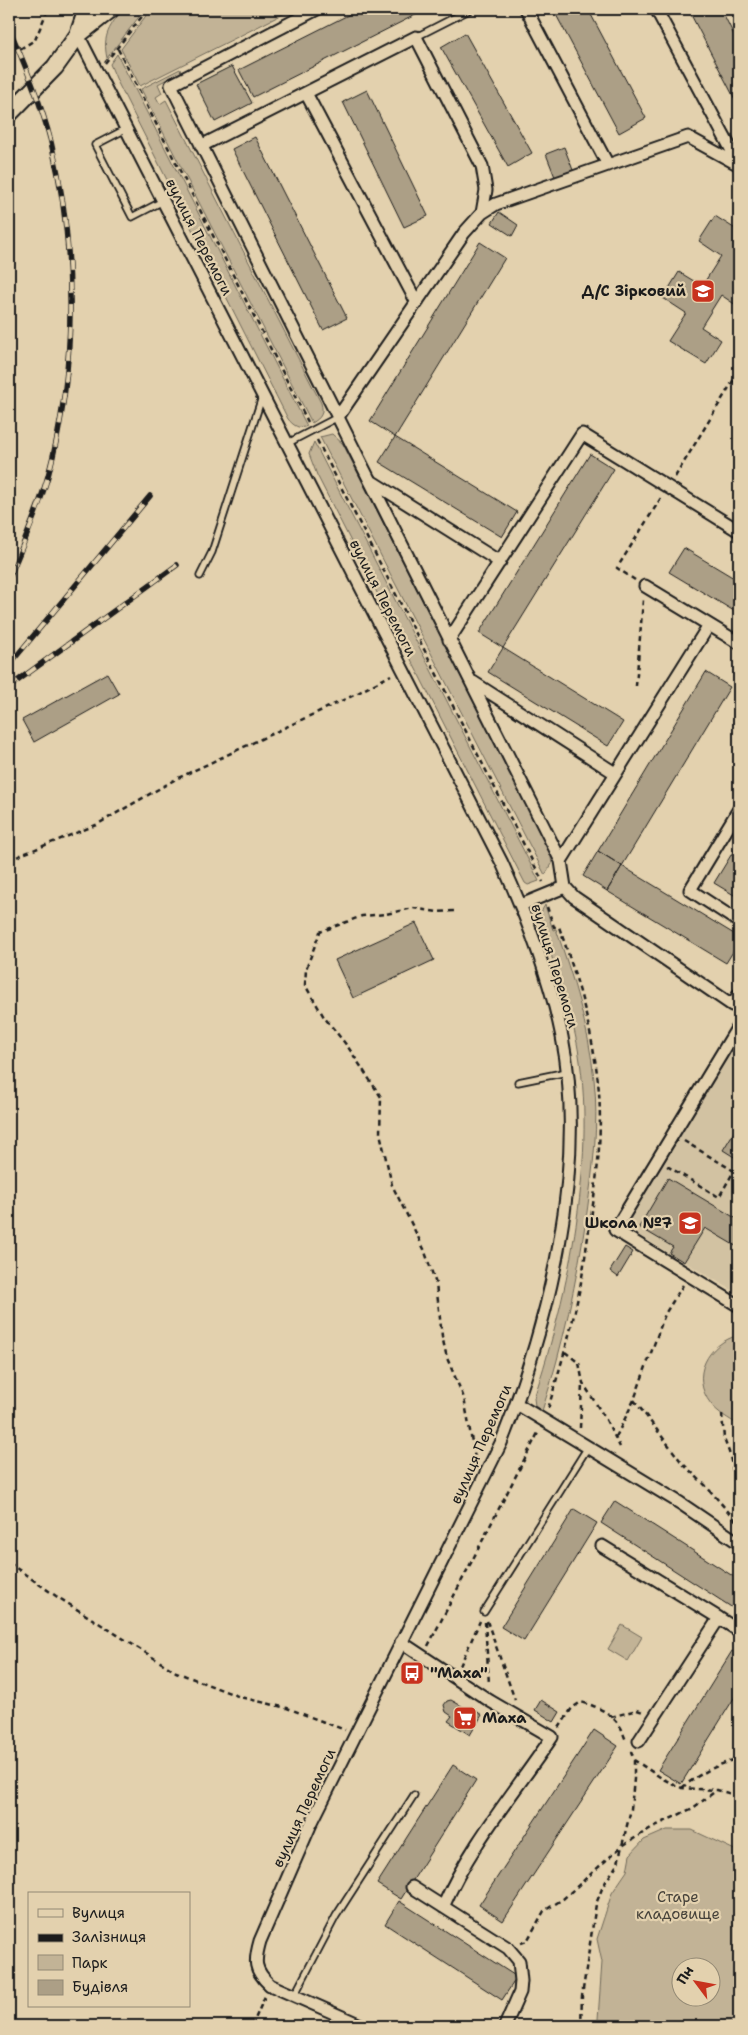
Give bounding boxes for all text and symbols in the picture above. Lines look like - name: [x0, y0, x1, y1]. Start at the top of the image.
- street label: вулиця Перемоги: [161, 175, 237, 299]
- school or university icon: Д/С Зірковий: [690, 278, 716, 304]
- place label: Д/С Зірковий: [582, 281, 687, 301]
- street label: вулиця Перемоги: [345, 536, 421, 660]
- street label: вулиця Перемоги: [527, 901, 583, 1031]
- school or university icon: Школа №7: [677, 1210, 703, 1236]
- place label: Школа №7: [585, 1213, 672, 1233]
- street label: вулиця Перемоги: [446, 1381, 516, 1507]
- bus stop icon: "Маха": [399, 1660, 425, 1686]
- place label: "Маха": [430, 1663, 488, 1683]
- supermarket icon: Маха: [452, 1705, 478, 1731]
- place label: Маха: [482, 1708, 527, 1728]
- street label: вулиця Перемоги: [268, 1745, 340, 1871]
- park label: Старе кладовище: [636, 1887, 720, 1924]
- legend: [28, 1892, 190, 2008]
- text: Вулиця: [72, 1903, 125, 1923]
- text: Залізниця: [72, 1927, 146, 1947]
- text: Парк: [72, 1953, 108, 1973]
- north arrow: [670, 1958, 720, 2008]
- text: Пн: [672, 1962, 698, 1988]
- text: Будівля: [72, 1977, 128, 1997]

